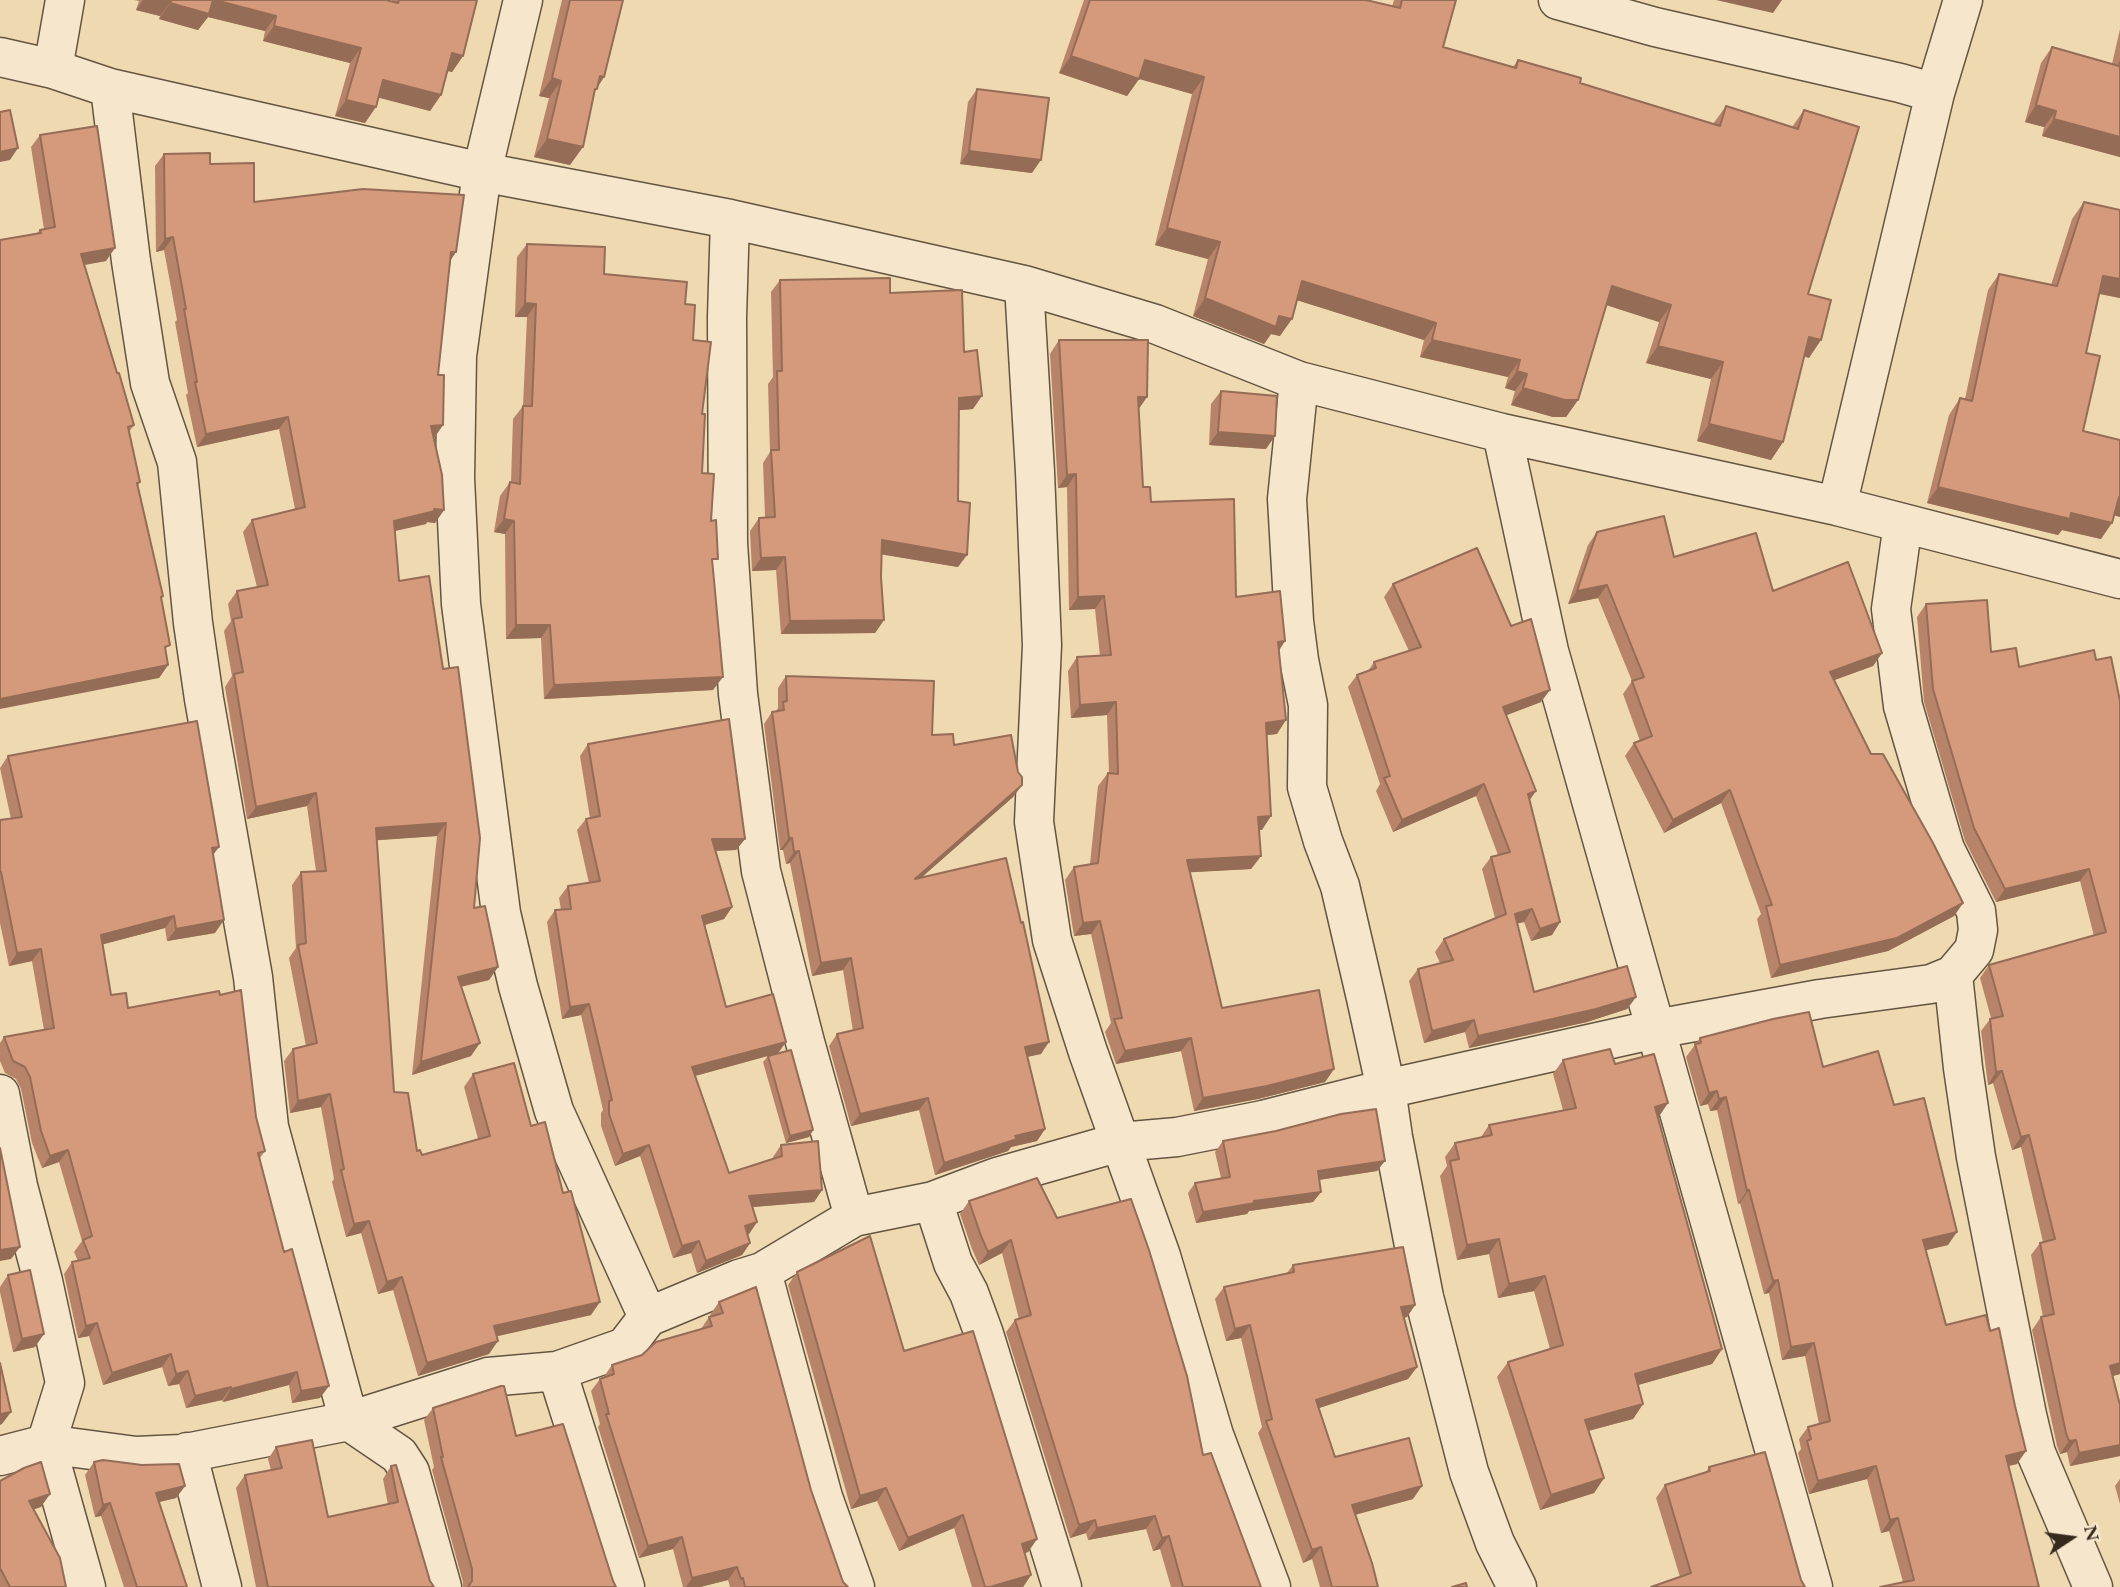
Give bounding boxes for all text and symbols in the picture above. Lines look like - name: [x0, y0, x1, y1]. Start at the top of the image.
- north arrow: [2036, 1503, 2106, 1573]
- text: N: [2078, 1523, 2106, 1543]

